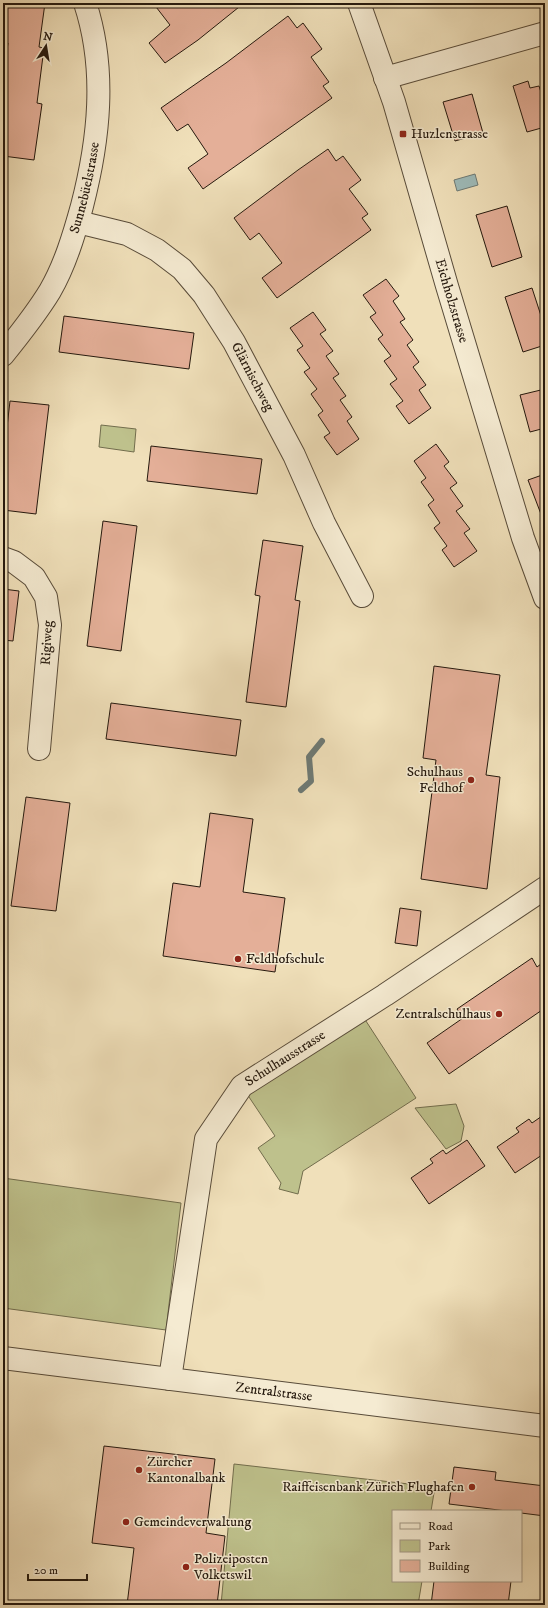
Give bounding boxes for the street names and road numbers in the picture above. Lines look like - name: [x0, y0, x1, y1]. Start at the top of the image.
- street label: Sunnebüelstrasse: [66, 141, 104, 236]
- street label: Eichholzstrasse: [431, 257, 473, 345]
- street label: Glärnischweg: [227, 339, 278, 415]
- street label: Rigiweg: [37, 620, 57, 666]
- street label: Schulhausstrasse: [242, 1026, 329, 1091]
- street label: Zentralstrasse: [234, 1378, 314, 1406]

